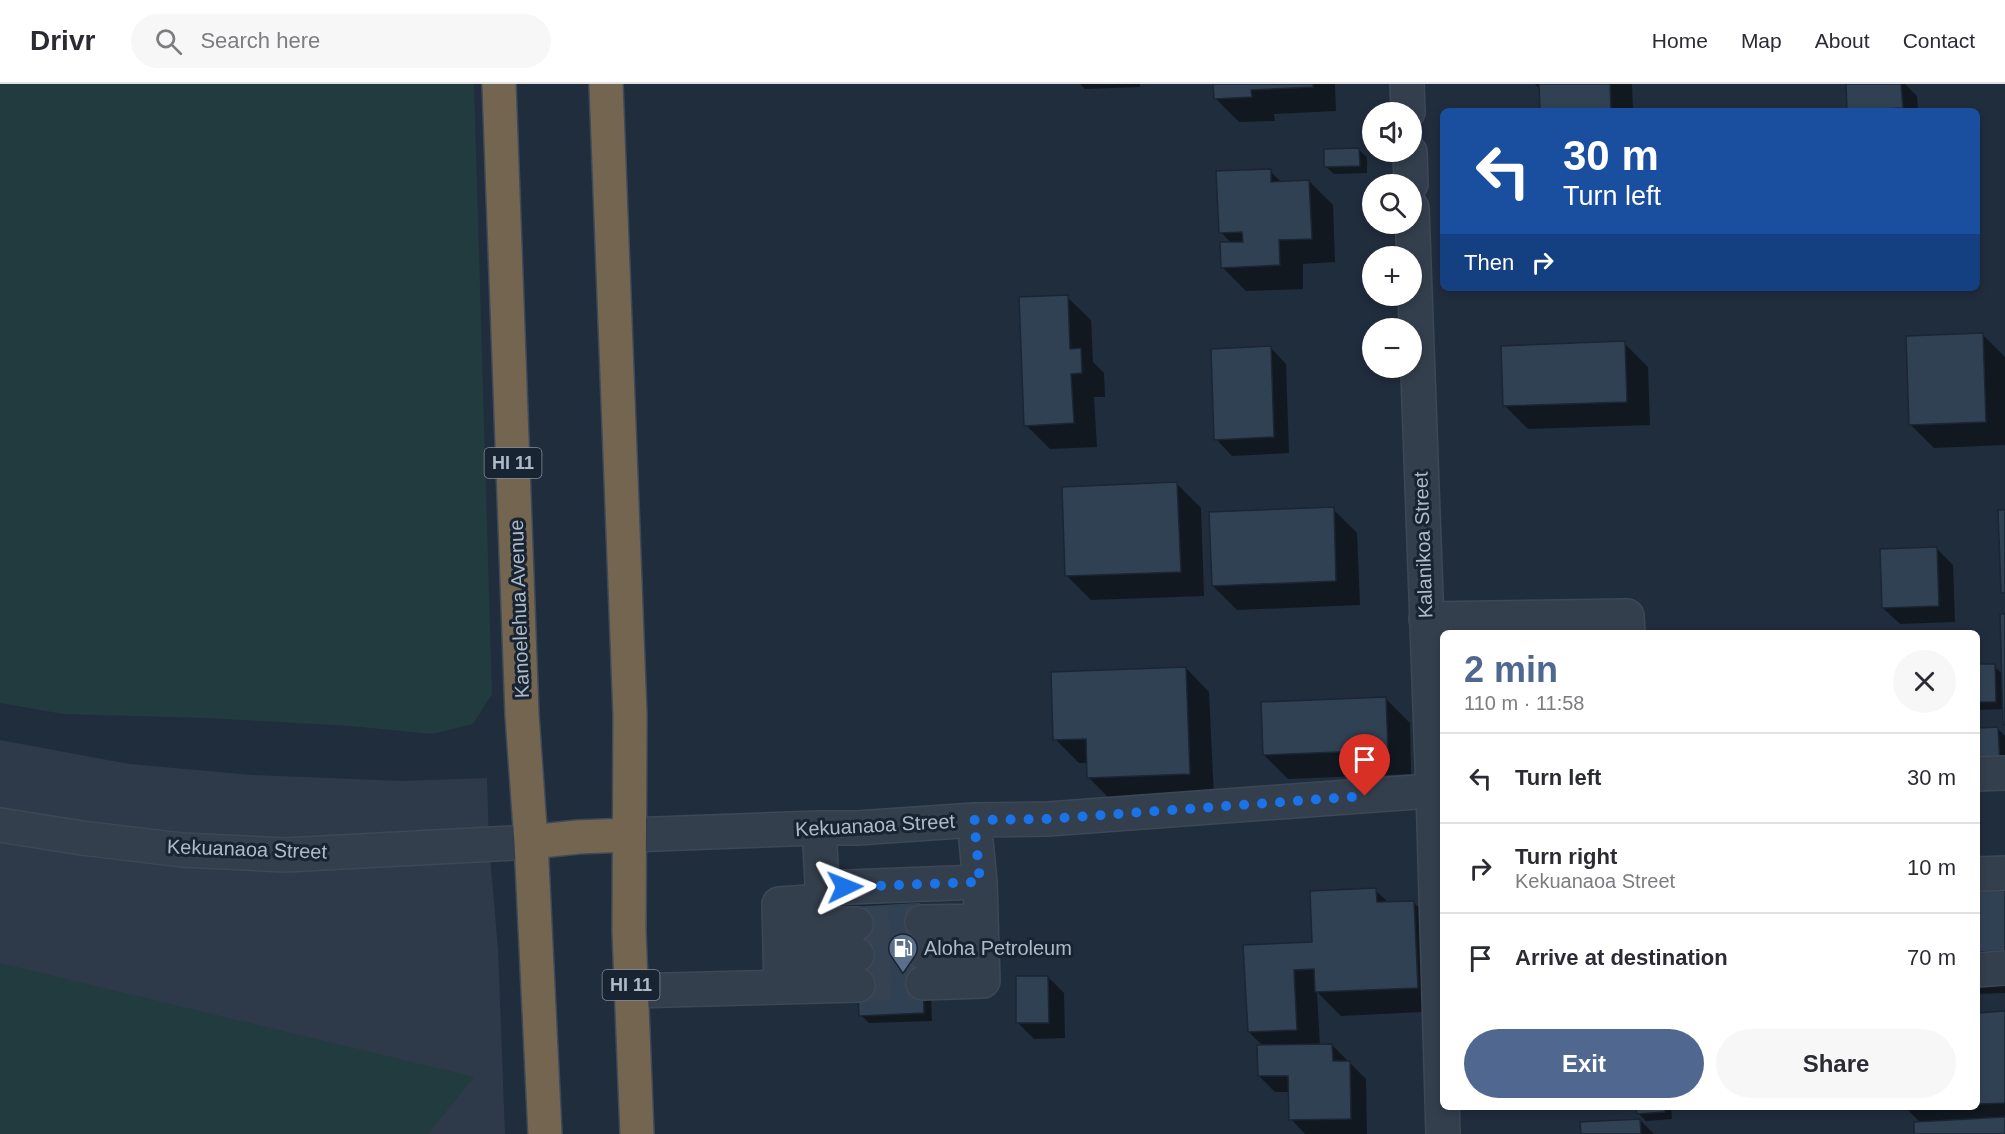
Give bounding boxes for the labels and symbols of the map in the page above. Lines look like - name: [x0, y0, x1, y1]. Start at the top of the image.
- road number: HI 11: [484, 448, 542, 478]
- street label: Kalanikoa Street: [1409, 471, 1437, 619]
- street label: Kanoelehua Avenue: [505, 519, 533, 699]
- pin: [1339, 734, 1390, 796]
- street label: Kekuanaoa Street: [794, 810, 956, 840]
- street label: Kekuanaoa Street: [167, 835, 328, 863]
- position arrow: [813, 855, 877, 919]
- fuel station icon: Aloha Petroleum: [887, 932, 919, 974]
- place label: Aloha Petroleum: [924, 937, 1072, 959]
- road number: HI 11: [602, 970, 660, 1000]

